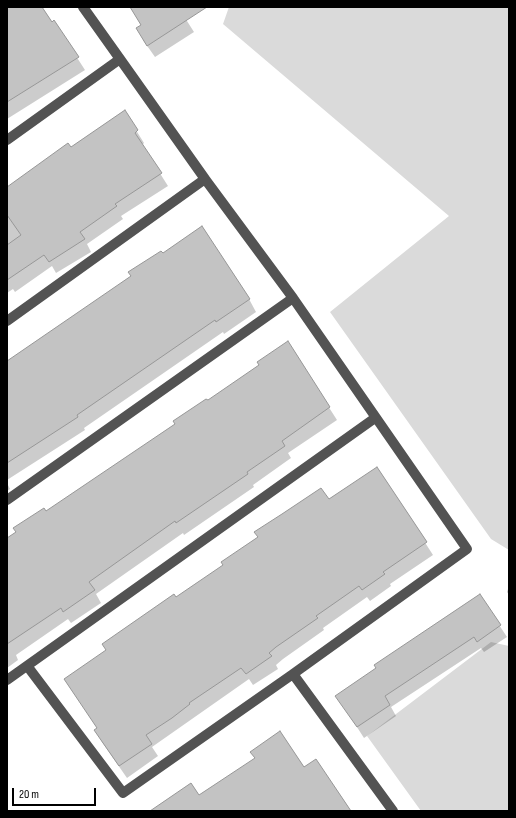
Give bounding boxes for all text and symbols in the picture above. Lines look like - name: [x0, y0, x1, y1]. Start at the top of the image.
- scale bar: [14, 780, 98, 806]
- text: 20 m: [19, 787, 39, 802]

